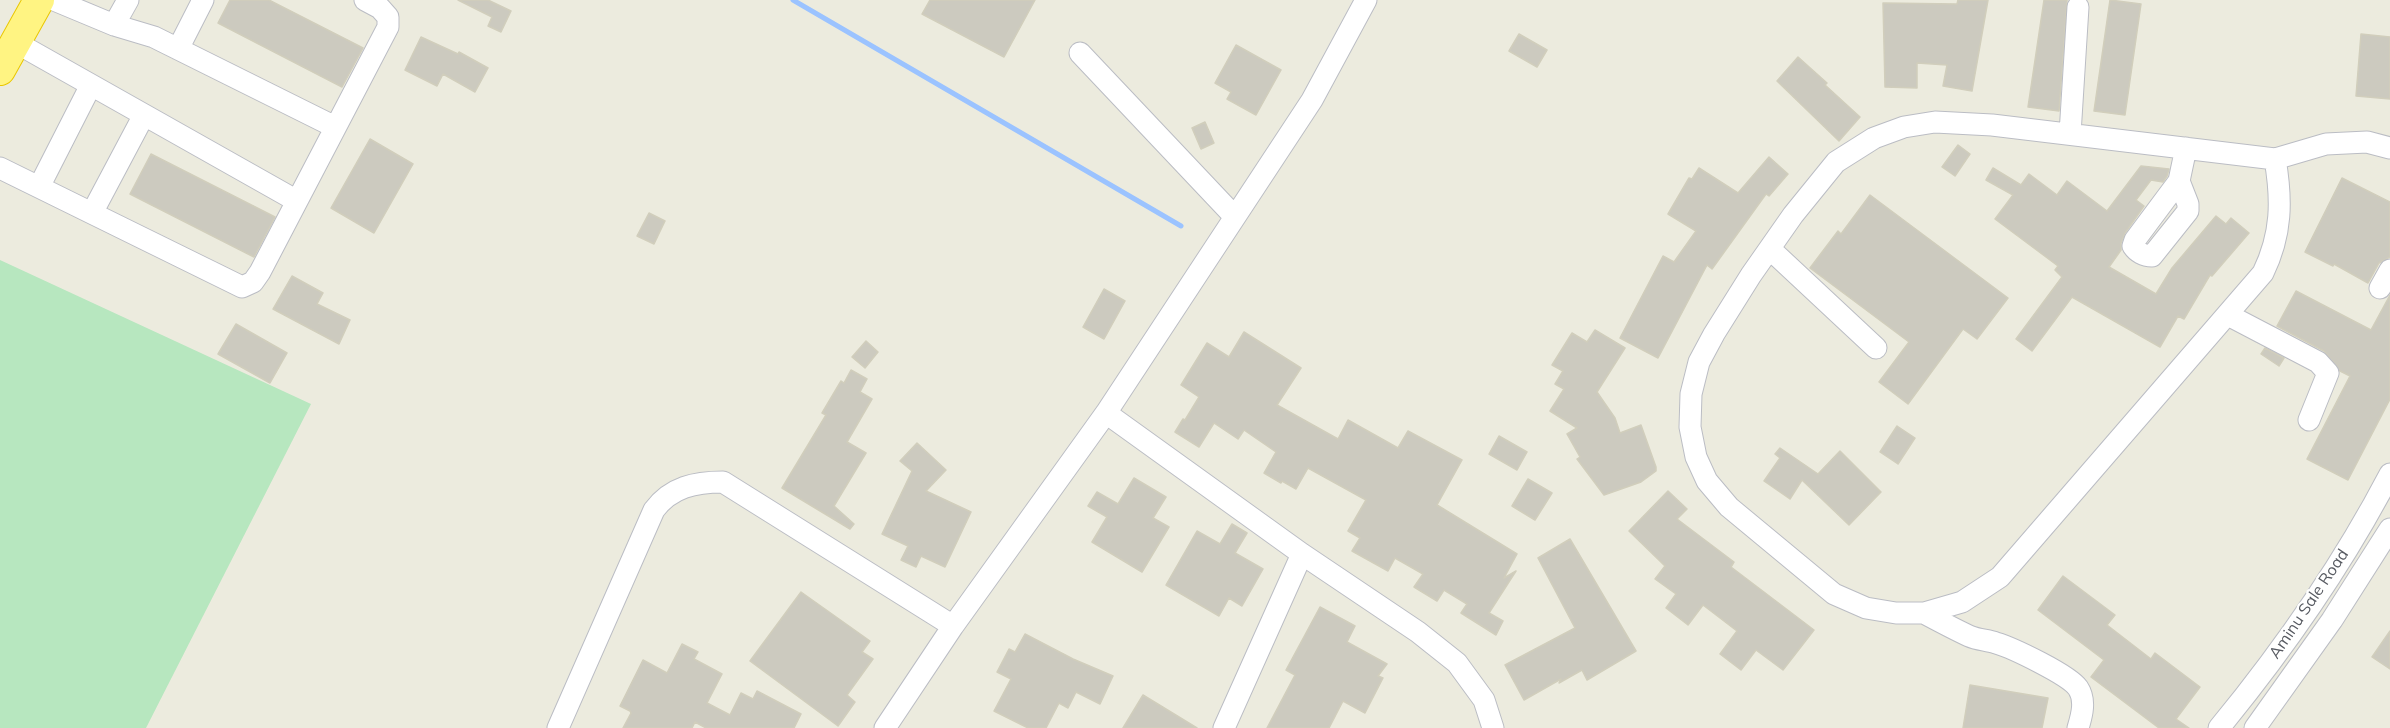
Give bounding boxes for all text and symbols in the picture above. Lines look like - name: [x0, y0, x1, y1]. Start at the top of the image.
- street label: Aminu Sale Road: [2265, 546, 2353, 662]

